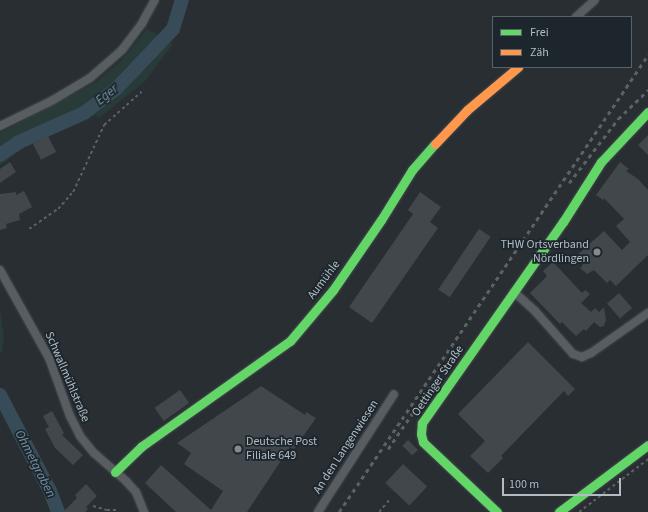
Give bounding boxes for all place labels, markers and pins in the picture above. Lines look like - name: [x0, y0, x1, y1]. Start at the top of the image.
- place label: THW Ortsverband Nördlingen: [500, 238, 589, 266]
- marker: THW Ortsverband Nördlingen: [592, 247, 602, 257]
- place label: Deutsche Post Filiale 649: [246, 435, 317, 463]
- marker: Deutsche Post Filiale 649: [233, 444, 243, 454]

